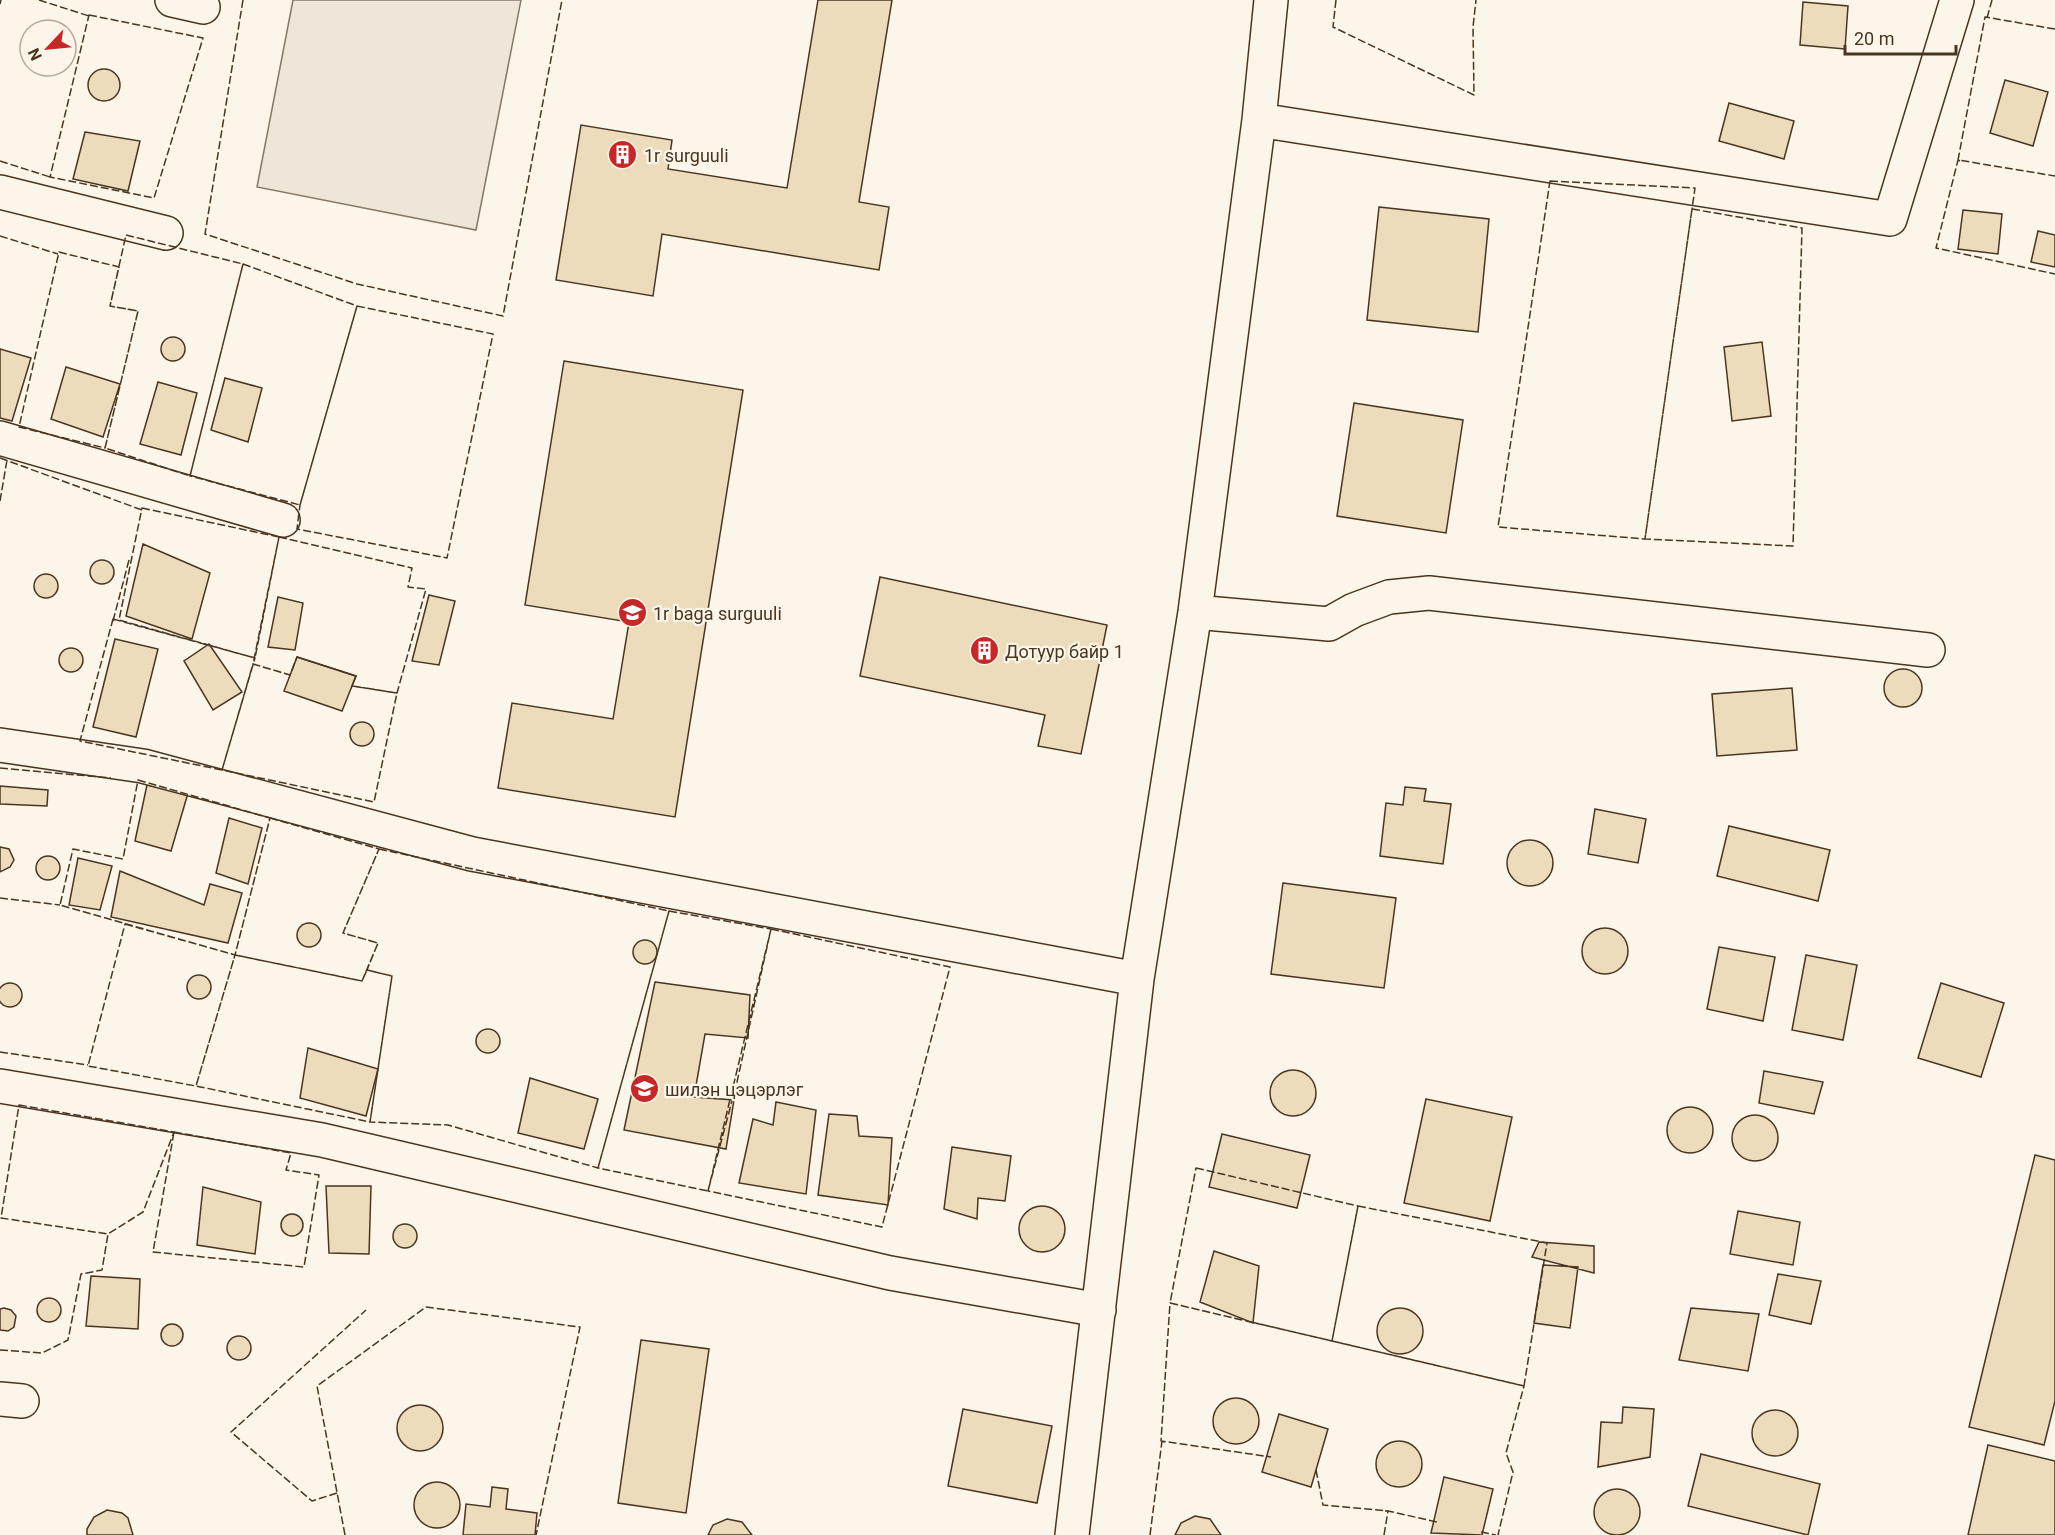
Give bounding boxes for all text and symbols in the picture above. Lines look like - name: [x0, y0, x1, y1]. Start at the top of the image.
- north arrow: [18, 18, 78, 78]
- scale bar: [1845, 18, 1956, 56]
- text: 20 m: [1854, 28, 1894, 49]
- text: N: [24, 45, 46, 64]
- building icon: 1r surguuli: [607, 139, 639, 171]
- place label: 1r surguuli: [644, 145, 729, 166]
- school or university icon: 1r baga surguuli: [616, 597, 648, 629]
- place label: 1r baga surguuli: [653, 603, 782, 624]
- building icon: Дотуур байр 1: [968, 635, 1000, 667]
- place label: Дотуур байр 1: [1005, 641, 1124, 662]
- school or university icon: шилэн цэцэрлэг: [628, 1073, 660, 1105]
- place label: шилэн цэцэрлэг: [665, 1079, 804, 1100]

